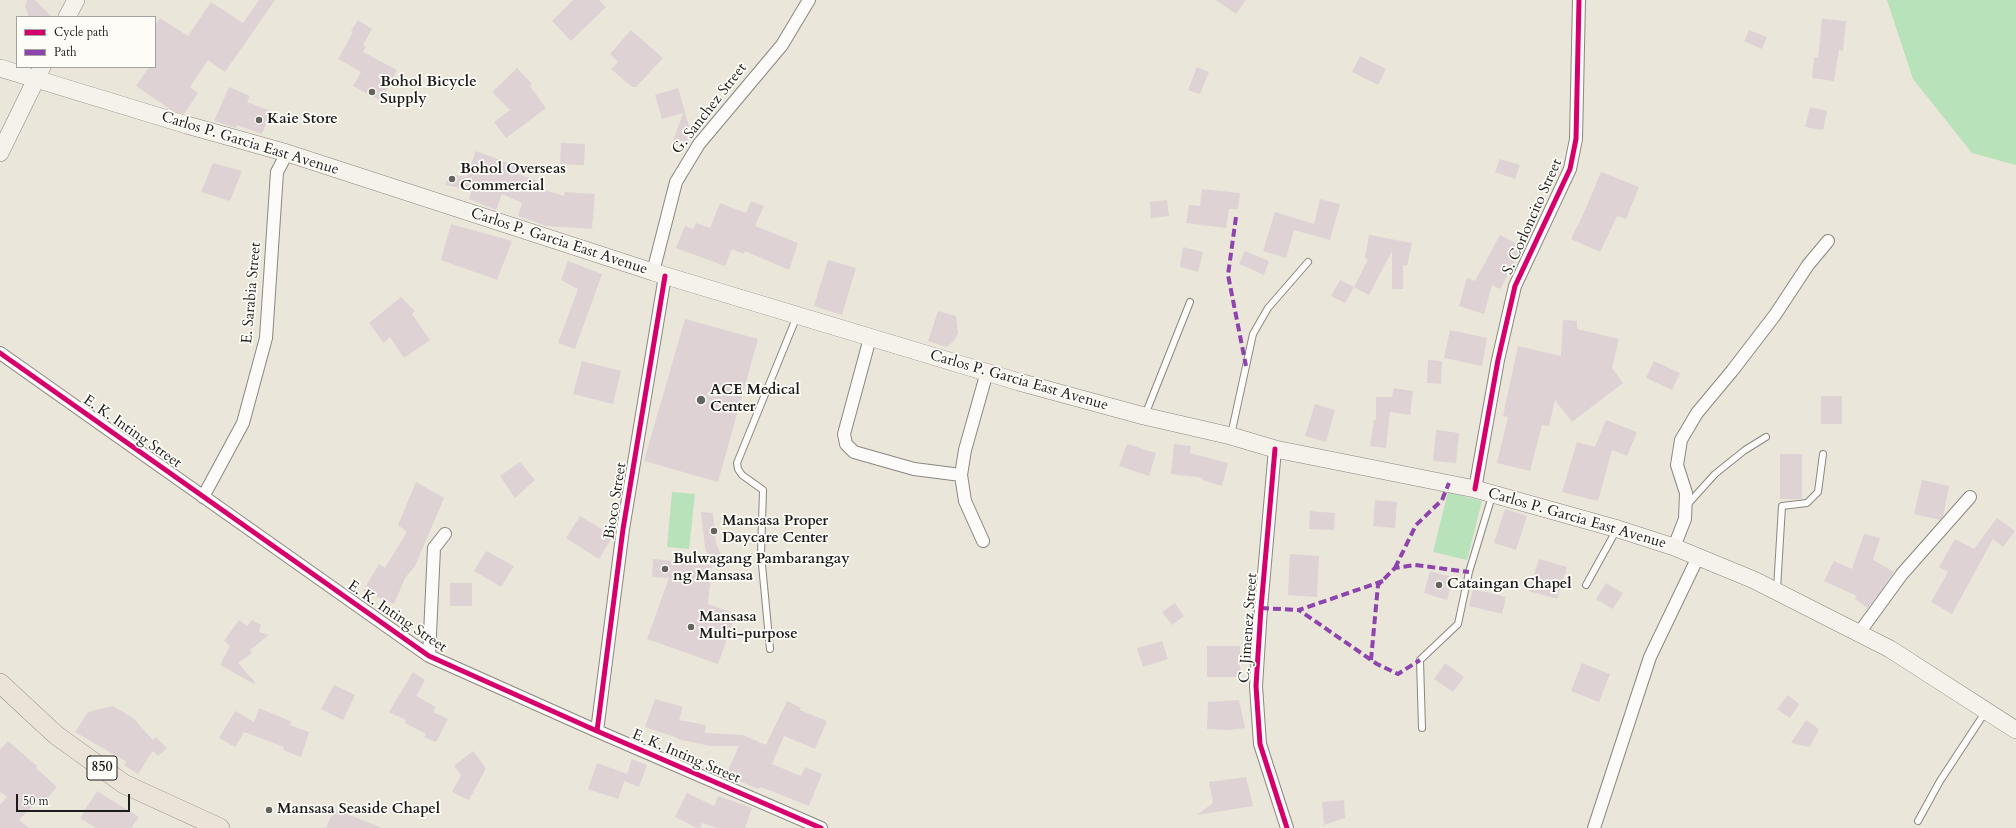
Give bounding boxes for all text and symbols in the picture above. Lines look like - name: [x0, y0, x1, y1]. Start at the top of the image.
- legend: [16, 16, 156, 68]
- text: Cycle path: [54, 24, 109, 40]
- text: Path: [54, 44, 77, 60]
- street label: G. Sanchez Street: [669, 60, 751, 158]
- place label: Bohol Bicycle Supply: [380, 74, 477, 109]
- marker: Bohol Bicycle Supply: [367, 87, 377, 97]
- street label: Carlos P. Garcia East Avenue: [159, 108, 341, 180]
- place label: Kaie Store: [267, 111, 338, 129]
- marker: Kaie Store: [254, 115, 264, 125]
- street label: S. Corloncito Street: [1499, 156, 1567, 278]
- place label: Bohol Overseas Commercial: [460, 161, 566, 196]
- marker: Bohol Overseas Commercial: [447, 174, 457, 184]
- street label: Carlos P. Garcia East Avenue: [468, 205, 650, 279]
- street label: E. Sarabia Street: [239, 241, 265, 345]
- street label: Carlos P. Garcia East Avenue: [928, 347, 1110, 415]
- place label: ACE Medical Center: [710, 382, 800, 417]
- street label: E. K. Inting Street: [79, 391, 185, 473]
- marker: ACE Medical Center: [695, 394, 707, 406]
- street label: Bioco Street: [601, 461, 631, 541]
- street label: Carlos P. Garcia East Avenue: [1486, 485, 1668, 553]
- place label: Mansasa Proper Daycare Center: [722, 513, 828, 548]
- marker: Mansasa Proper Daycare Center: [709, 526, 719, 536]
- place label: Bulwagang Pambarangay ng Mansasa: [673, 551, 850, 586]
- marker: Bulwagang Pambarangay ng Mansasa: [660, 564, 670, 574]
- street label: C. Jimenez Street: [1236, 572, 1262, 684]
- place label: Cataingan Chapel: [1447, 576, 1572, 594]
- street label: E. K. Inting Street: [344, 577, 450, 657]
- marker: Cataingan Chapel: [1434, 580, 1444, 590]
- place label: Mansasa Multi-purpose: [699, 609, 798, 644]
- marker: Mansasa Multi-purpose: [686, 622, 696, 632]
- street label: E. K. Inting Street: [629, 726, 743, 788]
- road number: 850: [87, 756, 117, 780]
- scale bar: [18, 786, 132, 812]
- text: 50 m: [23, 793, 49, 809]
- place label: Mansasa Seaside Chapel: [277, 801, 440, 819]
- marker: Mansasa Seaside Chapel: [264, 805, 274, 815]

